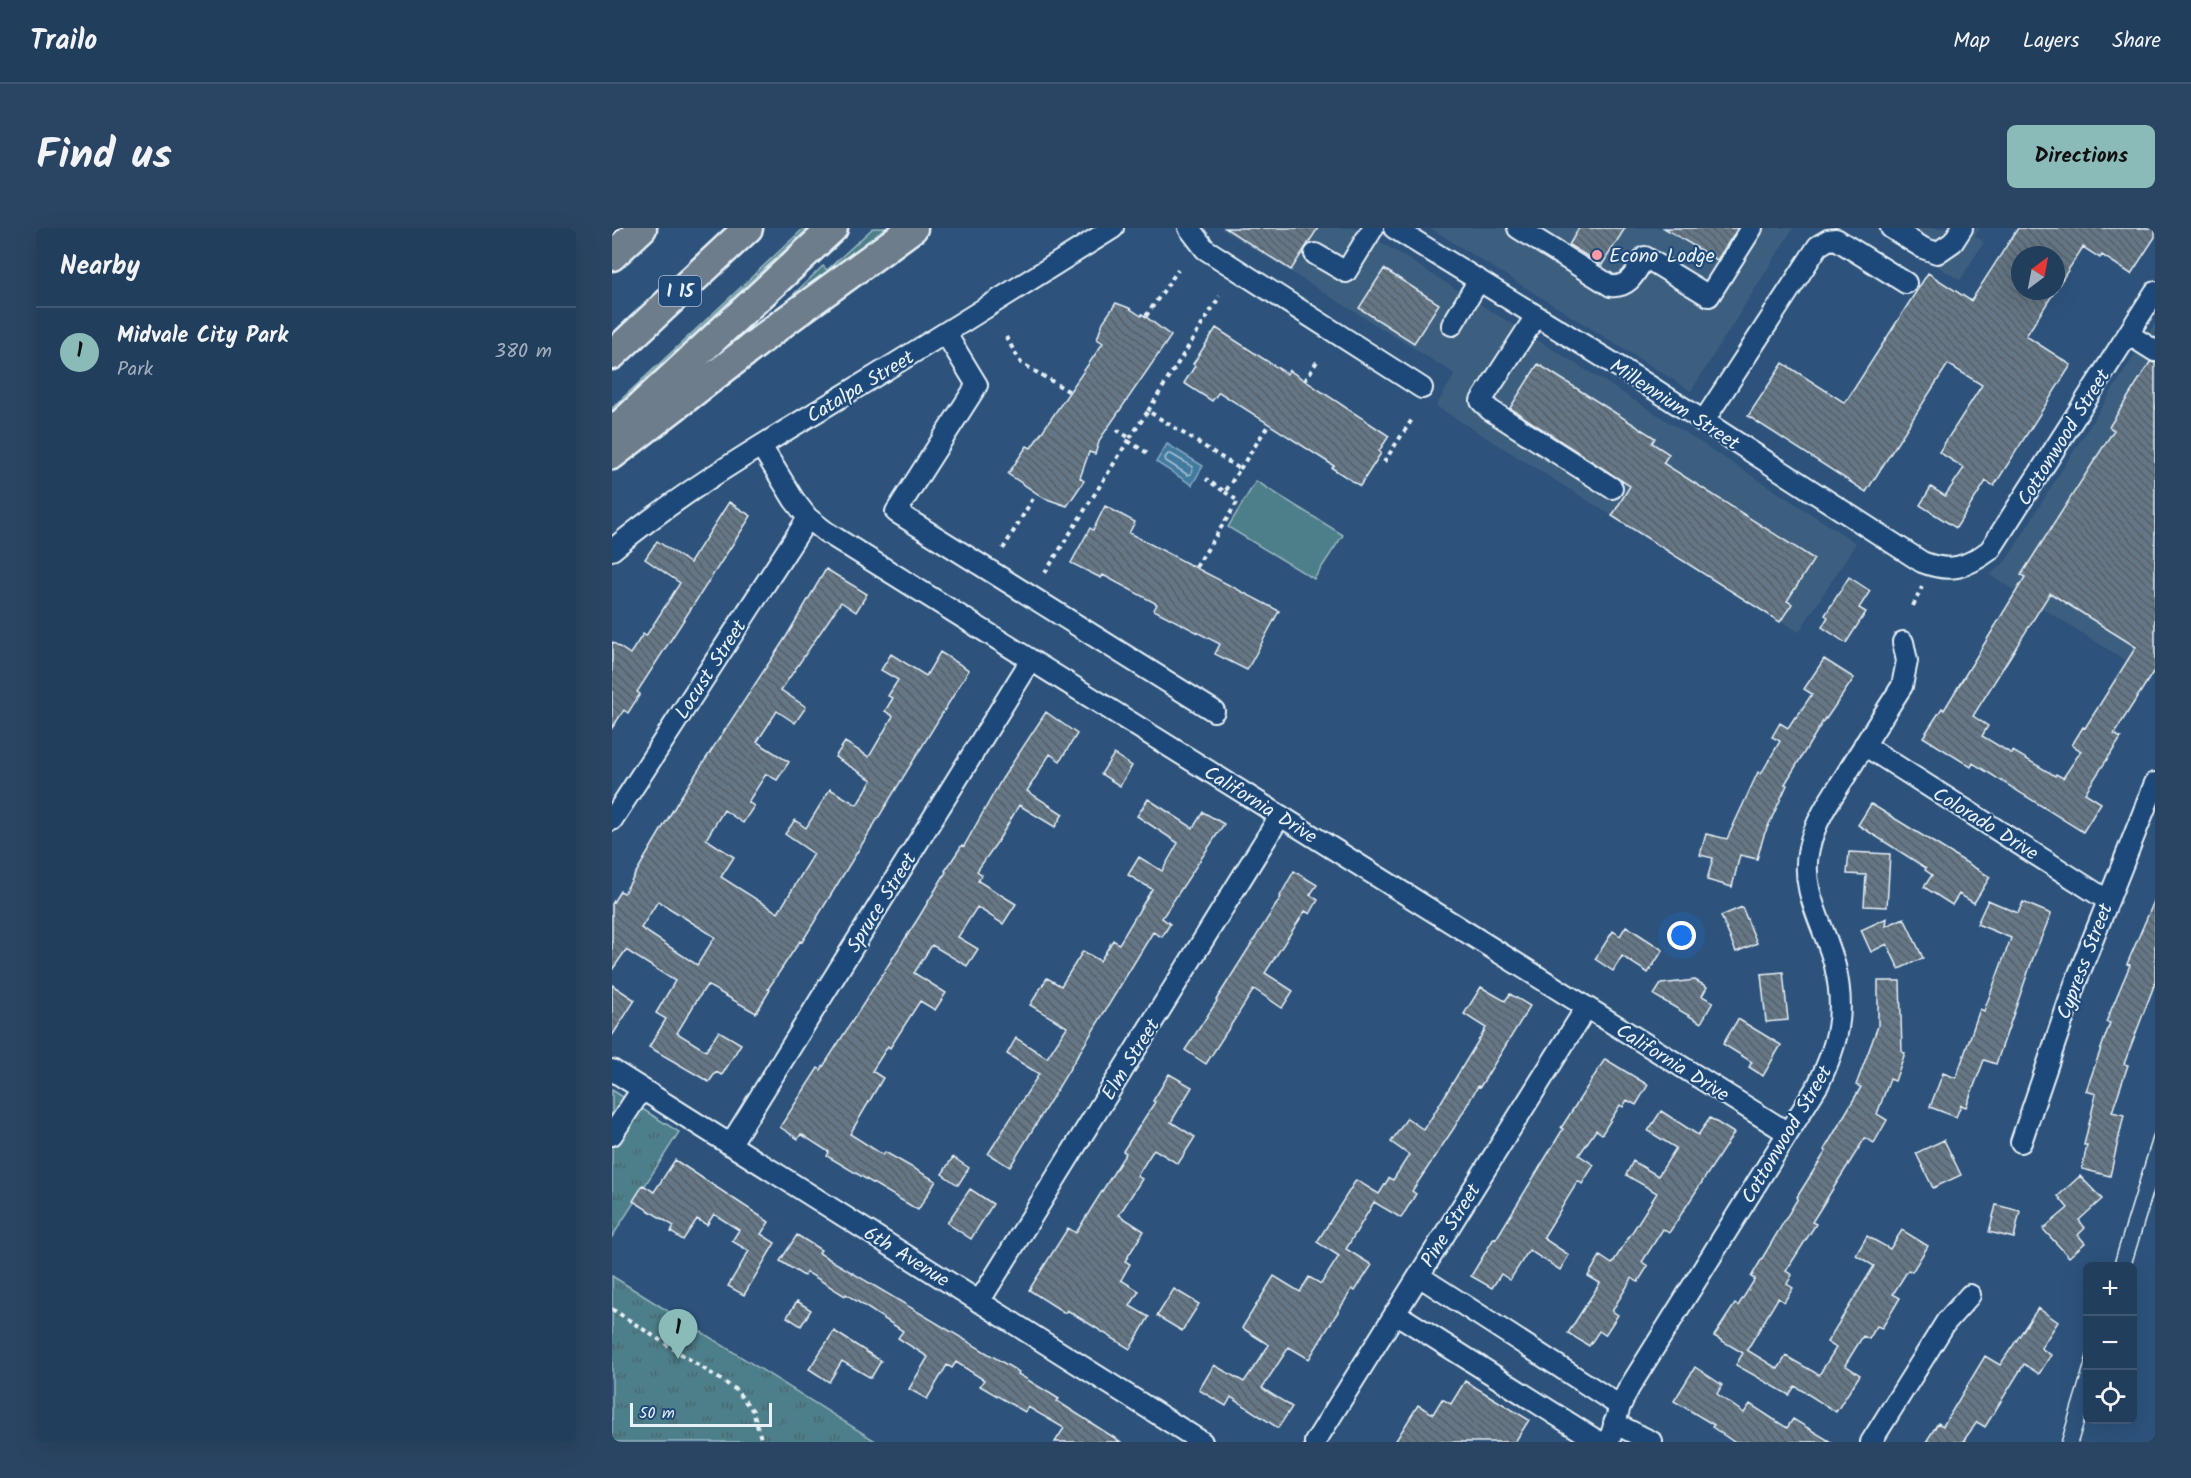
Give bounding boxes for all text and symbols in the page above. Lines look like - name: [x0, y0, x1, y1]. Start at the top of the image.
- text: Trailo: [30, 19, 97, 64]
- text: Map: [1953, 25, 1990, 58]
- text: Layers: [2023, 25, 2079, 58]
- text: Share: [2112, 25, 2161, 58]
- text: Find us: [36, 123, 172, 190]
- button: Directions: [2007, 125, 2155, 188]
- place label: Econo Lodge: [1609, 241, 1715, 273]
- text: Nearby: [60, 246, 140, 288]
- north arrow: [2011, 246, 2065, 300]
- marker: Econo Lodge: [1590, 248, 1604, 262]
- road number: I 15: [659, 276, 701, 306]
- text: Midvale City Park: [117, 319, 288, 354]
- text: 1: [76, 336, 83, 368]
- text: 380 m: [495, 336, 552, 368]
- street label: Catalpa Street: [801, 343, 921, 433]
- street label: Millennium Street: [1602, 351, 1746, 460]
- text: Park: [117, 354, 153, 386]
- street label: Cottonwood Street: [2010, 363, 2120, 513]
- street label: Locust Street: [667, 614, 756, 726]
- street label: California Drive: [1197, 758, 1323, 853]
- street label: Colorado Drive: [1926, 779, 2044, 870]
- street label: Spruce Street: [839, 846, 926, 959]
- street label: Cypress Street: [2049, 899, 2123, 1025]
- your location: [1667, 921, 1696, 950]
- street label: Elm Street: [1094, 1013, 1170, 1107]
- street label: California Drive: [1609, 1016, 1735, 1111]
- street label: Cottonwood Street: [1734, 1059, 1842, 1210]
- street label: Pine Street: [1413, 1177, 1490, 1274]
- street label: 6th Avenue: [857, 1219, 955, 1297]
- map controls: [2083, 1262, 2137, 1424]
- button: +: [2083, 1262, 2137, 1316]
- pin: 1: [658, 1310, 698, 1359]
- button: −: [2083, 1316, 2137, 1370]
- button: locate: [2083, 1370, 2137, 1424]
- scale bar: [630, 1400, 772, 1428]
- text: 50 m: [639, 1401, 675, 1426]

